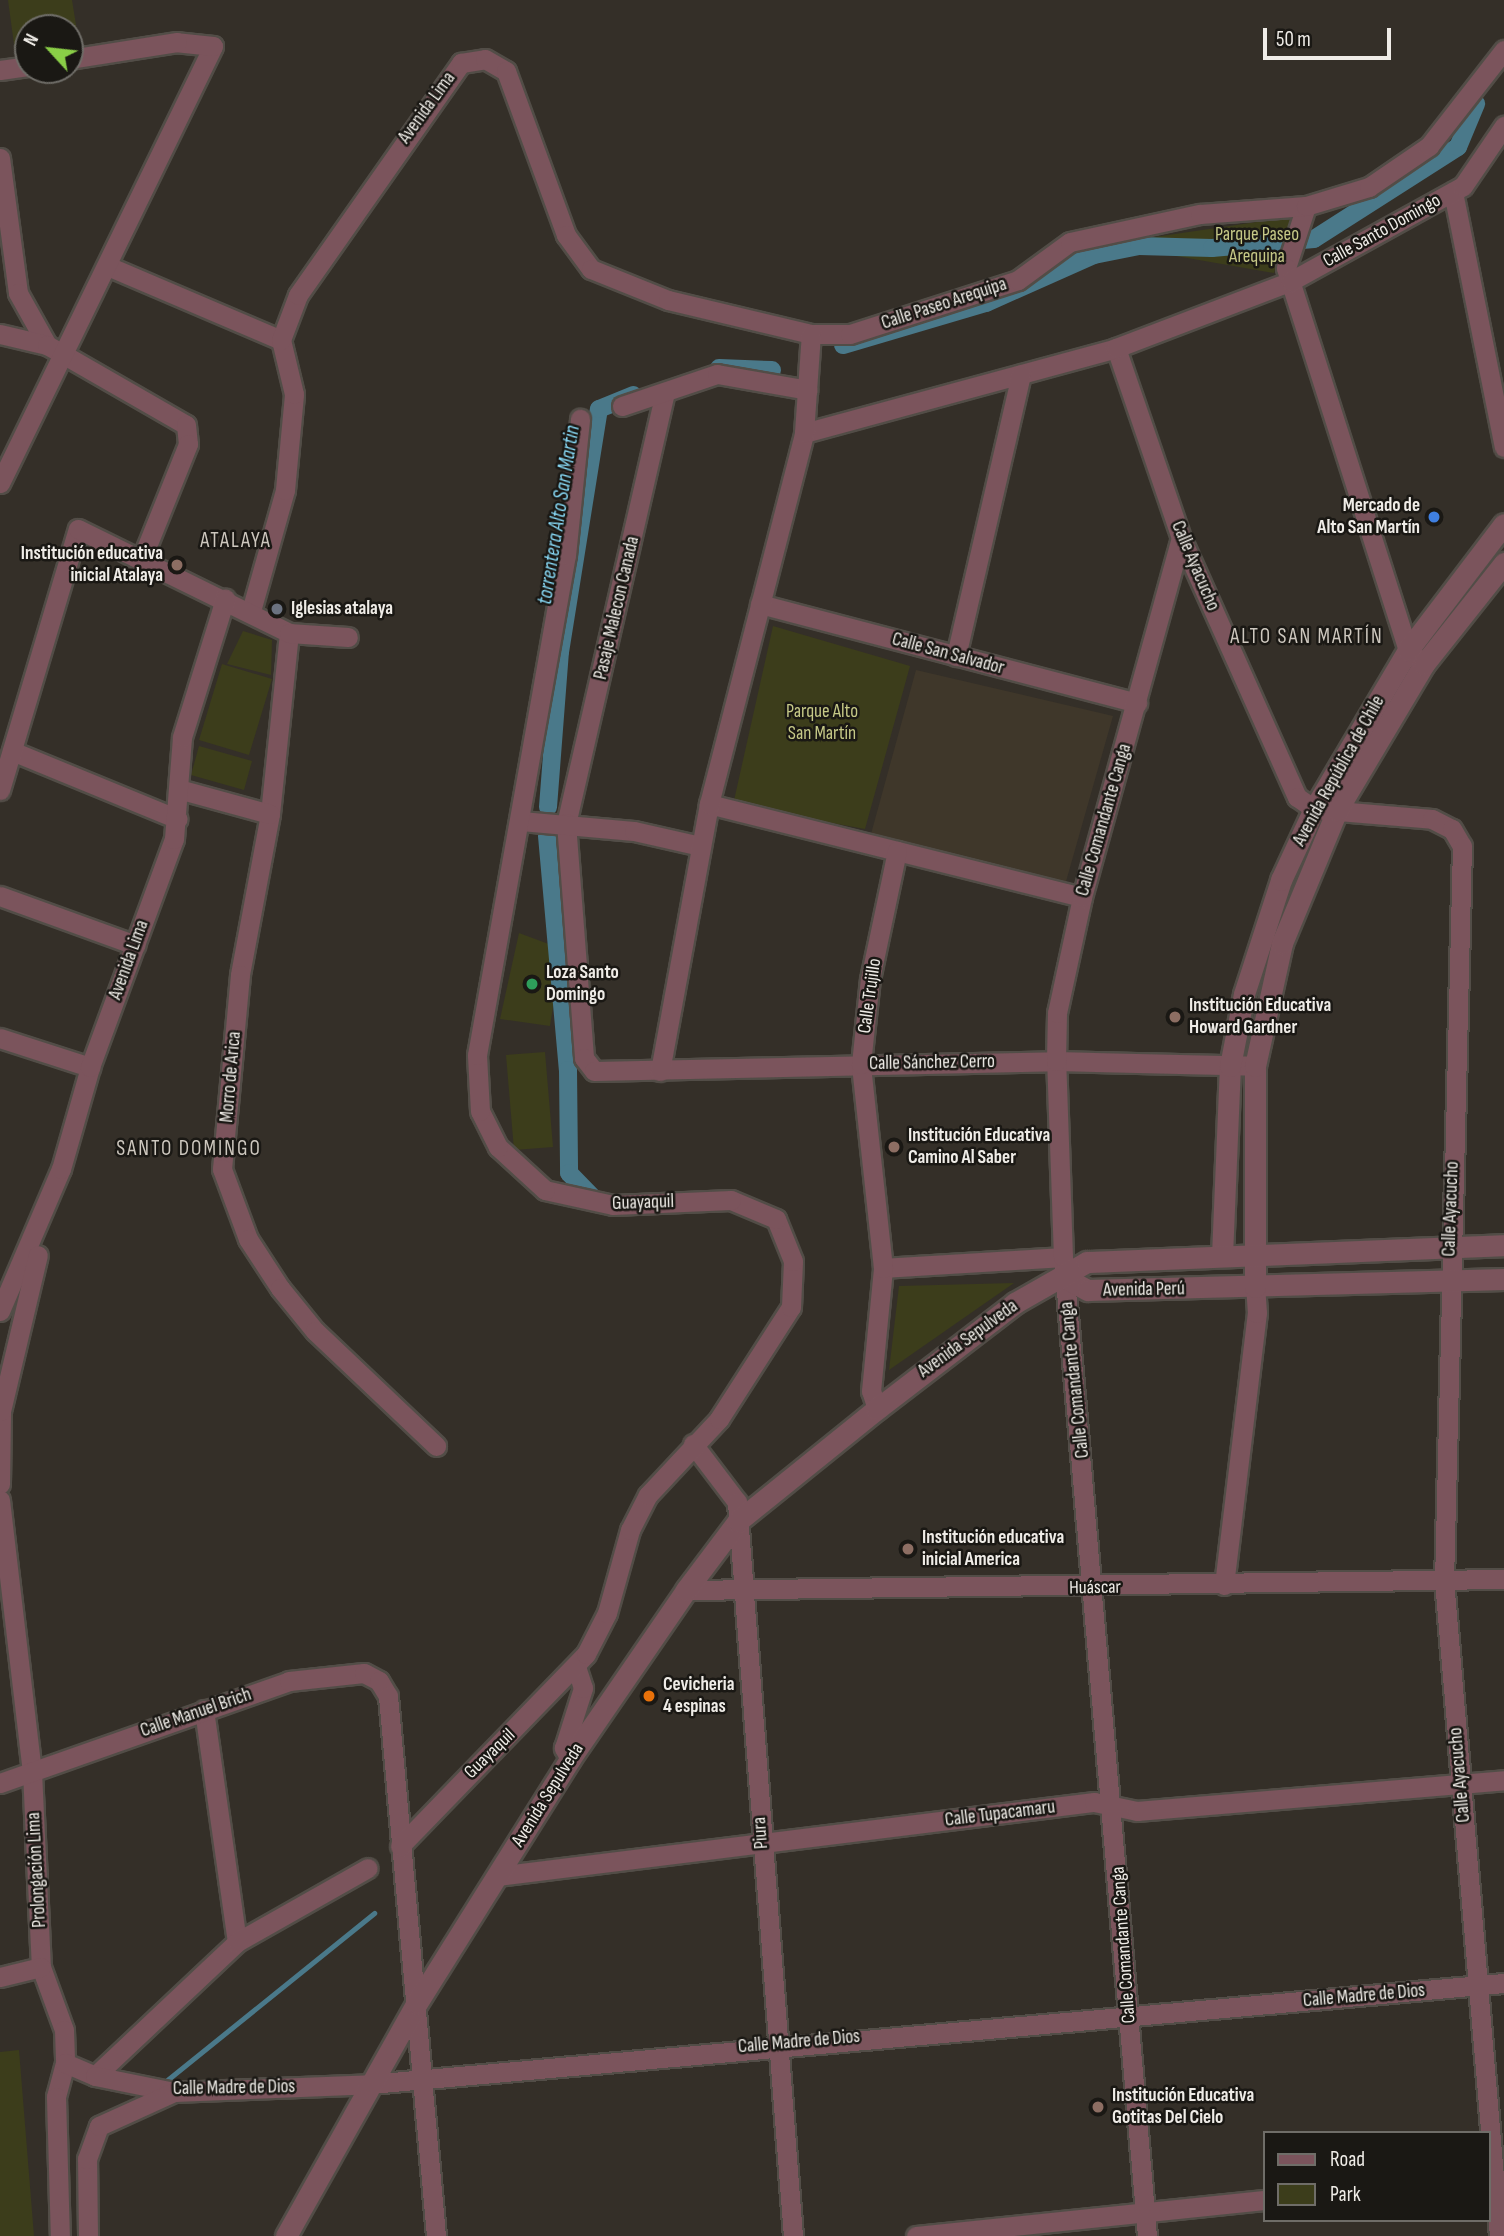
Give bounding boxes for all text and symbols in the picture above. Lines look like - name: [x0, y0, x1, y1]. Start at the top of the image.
- north arrow: [14, 14, 84, 84]
- scale bar: [1266, 14, 1394, 58]
- text: 50 m: [1276, 27, 1311, 52]
- text: N: [19, 30, 44, 50]
- street label: Avenida Lima: [393, 68, 461, 148]
- street label: Calle Santo Domingo: [1319, 189, 1445, 273]
- park label: Parque Paseo Arequipa: [1215, 224, 1299, 268]
- street label: Calle Paseo Arequipa: [879, 273, 1009, 335]
- water label: torrentera Alto San Martin: [532, 424, 586, 606]
- place label: Mercado de Alto San Martín: [1317, 495, 1420, 539]
- marker: Mercado de Alto San Martín: [1426, 509, 1442, 525]
- street label: Calle Ayacucho: [1166, 518, 1224, 614]
- district label: ATALAYA: [201, 528, 271, 554]
- street label: Pasaje Malecon Canada: [589, 534, 645, 682]
- place label: Institución educativa inicial Atalaya: [21, 543, 163, 587]
- marker: Institución educativa inicial Atalaya: [169, 557, 185, 573]
- place label: Iglesias atalaya: [291, 598, 393, 620]
- marker: Iglesias atalaya: [269, 601, 285, 617]
- district label: ALTO SAN MARTÍN: [1232, 624, 1382, 650]
- street label: Calle San Salvador: [889, 628, 1007, 680]
- street label: Avenida República de Chile: [1288, 692, 1390, 850]
- park label: Parque Alto San Martín: [786, 701, 858, 745]
- street label: Calle Comandante Canga: [1071, 741, 1137, 899]
- street label: Avenida Lima: [104, 917, 154, 1003]
- street label: Calle Trujillo: [853, 957, 887, 1035]
- place label: Loza Santo Domingo: [546, 962, 619, 1006]
- marker: Loza Santo Domingo: [524, 976, 540, 992]
- place label: Institución Educativa Howard Gardner: [1189, 995, 1331, 1039]
- marker: Institución Educativa Howard Gardner: [1167, 1009, 1183, 1025]
- street label: Morro de Arica: [216, 1030, 246, 1124]
- street label: Calle Sánchez Cerro: [869, 1051, 995, 1075]
- place label: Institución Educativa Camino Al Saber: [908, 1125, 1050, 1169]
- district label: SANTO DOMINGO: [118, 1136, 260, 1162]
- marker: Institución Educativa Camino Al Saber: [886, 1139, 902, 1155]
- street label: Calle Ayacucho: [1438, 1161, 1464, 1257]
- street label: Guayaquil: [612, 1191, 674, 1215]
- street label: Avenida Perú: [1103, 1278, 1185, 1302]
- street label: Avenida Sepulveda: [914, 1295, 1022, 1383]
- street label: Calle Comandante Canga: [1055, 1301, 1095, 1459]
- place label: Institución educativa inicial America: [922, 1527, 1064, 1571]
- marker: Institución educativa inicial America: [900, 1541, 916, 1557]
- street label: Huáscar: [1069, 1576, 1121, 1600]
- place label: Cevicheria 4 espinas: [663, 1674, 734, 1718]
- street label: Calle Manuel Brich: [137, 1683, 255, 1743]
- marker: Cevicheria 4 espinas: [641, 1688, 657, 1704]
- street label: Guayaquil: [460, 1724, 520, 1784]
- street label: Calle Ayacucho: [1444, 1727, 1476, 1823]
- street label: Avenida Sepulveda: [507, 1739, 589, 1851]
- street label: Calle Tupacamaru: [944, 1796, 1056, 1832]
- street label: Prolongación Lima: [23, 1812, 51, 1928]
- street label: Piura: [749, 1816, 773, 1850]
- street label: Calle Comandante Canga: [1107, 1866, 1141, 2024]
- street label: Calle Madre de Dios: [1302, 1979, 1426, 2013]
- street label: Calle Madre de Dios: [737, 2025, 861, 2059]
- street label: Calle Madre de Dios: [173, 2076, 295, 2100]
- place label: Institución Educativa Gotitas Del Cielo: [1112, 2085, 1254, 2129]
- marker: Institución Educativa Gotitas Del Cielo: [1090, 2099, 1106, 2115]
- legend: [1262, 2131, 1490, 2222]
- text: Road: [1330, 2147, 1365, 2172]
- text: Park: [1330, 2182, 1361, 2207]

